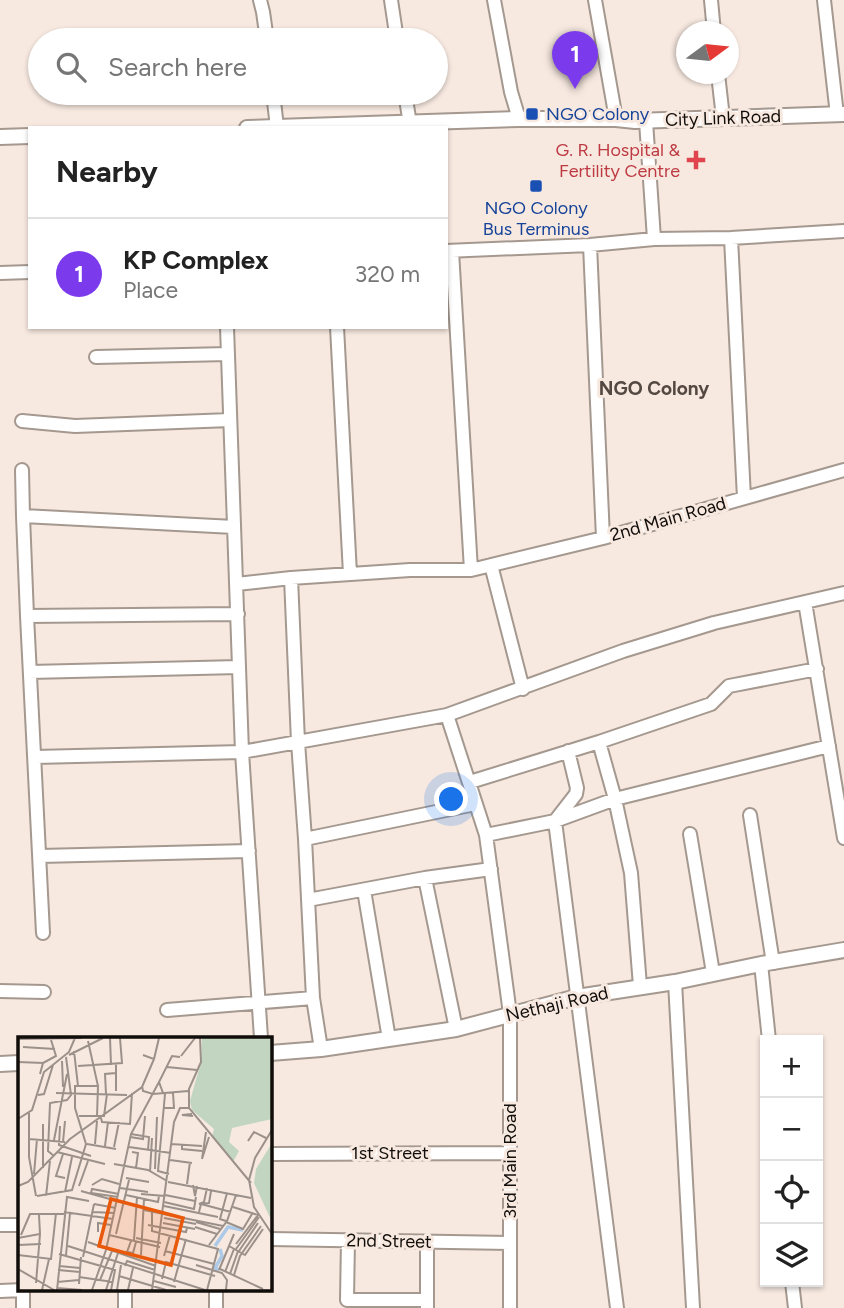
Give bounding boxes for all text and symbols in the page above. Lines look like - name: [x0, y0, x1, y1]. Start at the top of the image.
- north arrow: [676, 21, 739, 84]
- search box: [28, 28, 448, 105]
- pin: 1: [552, 31, 598, 89]
- icon: search: [52, 48, 90, 86]
- text: Search here: [108, 51, 247, 83]
- place label: NGO Colony: [546, 103, 650, 125]
- street label: City Link Road: [665, 105, 781, 131]
- marker: NGO Colony: [524, 106, 540, 122]
- place label: G. R. Hospital & Fertility Centre: [556, 139, 680, 182]
- marker: G. R. Hospital & Fertility Centre: [686, 150, 706, 170]
- text: Nearby: [56, 153, 158, 190]
- marker: NGO Colony Bus Terminus: [528, 178, 544, 194]
- place label: NGO Colony Bus Terminus: [483, 197, 589, 240]
- text: KP Complex: [123, 244, 269, 276]
- text: 1: [74, 260, 84, 288]
- text: 320 m: [355, 260, 420, 288]
- text: Place: [123, 276, 178, 304]
- district label: NGO Colony: [599, 377, 709, 400]
- street label: 2nd Main Road: [607, 492, 729, 546]
- your location: [434, 782, 468, 816]
- street label: Nethaji Road: [504, 982, 610, 1026]
- map controls: [760, 1035, 823, 1287]
- button: +: [760, 1035, 823, 1098]
- inset map: [18, 1037, 271, 1290]
- button: −: [760, 1098, 823, 1161]
- street label: 3rd Main Road: [499, 1103, 521, 1219]
- street label: 1st Street: [351, 1142, 429, 1164]
- button: locate: [760, 1161, 823, 1224]
- button: layers: [760, 1224, 823, 1287]
- street label: 2nd Street: [346, 1229, 432, 1253]

